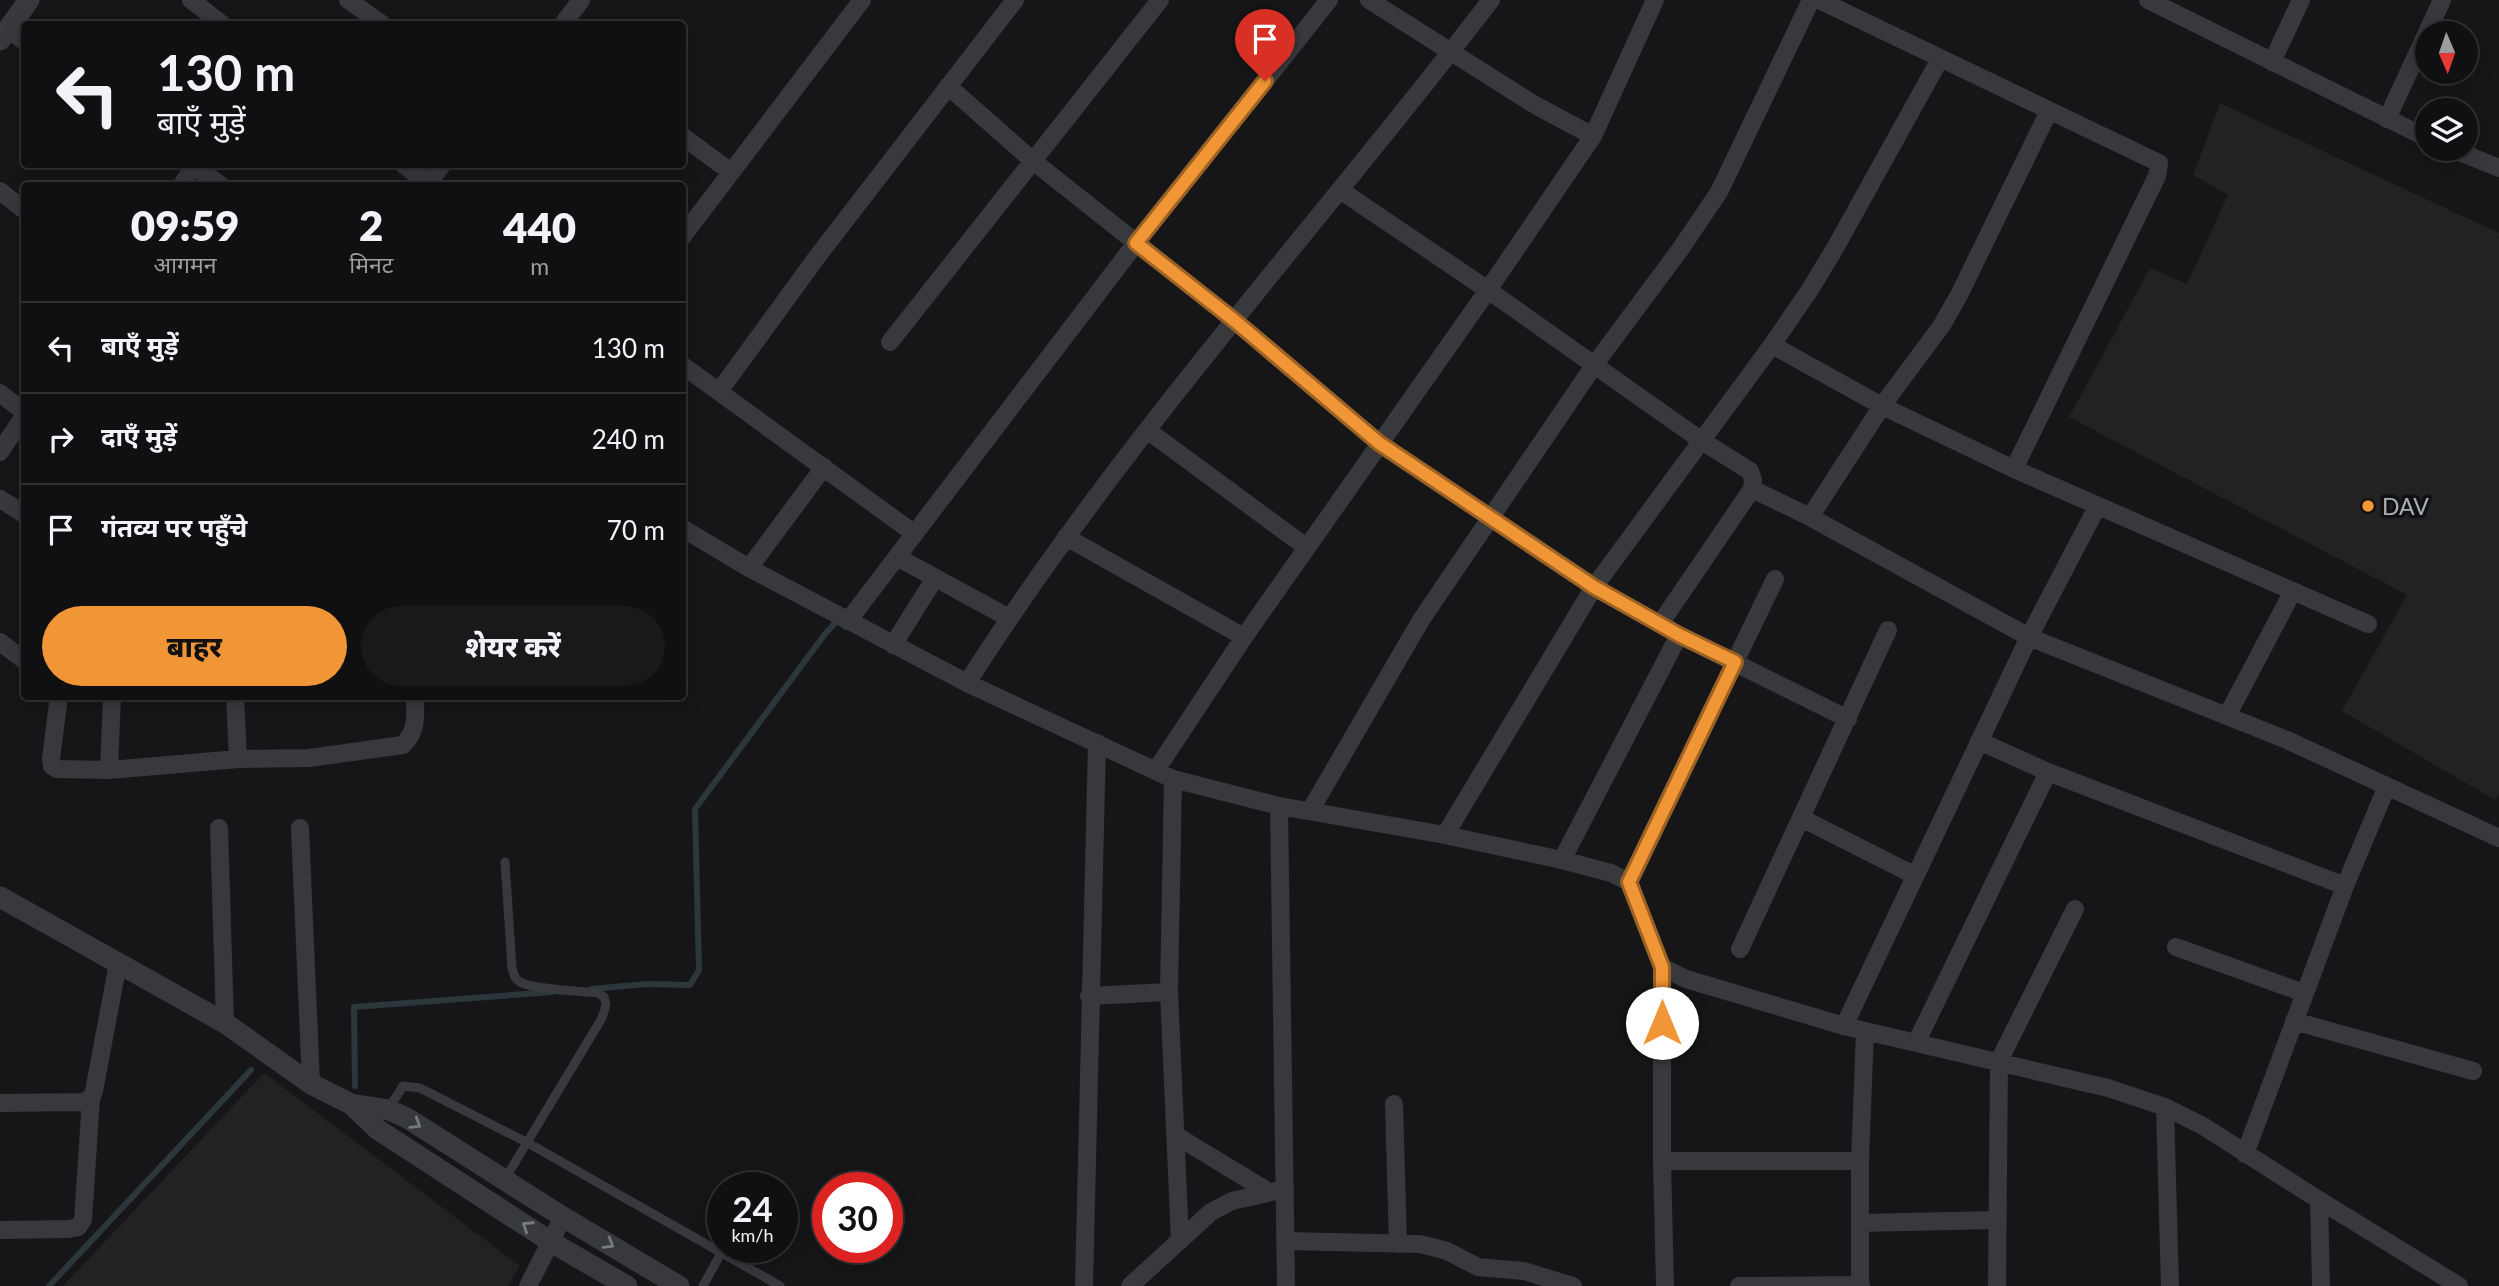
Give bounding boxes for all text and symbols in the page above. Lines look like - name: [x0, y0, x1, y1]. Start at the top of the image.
- pin: [1235, 9, 1295, 81]
- icon: arrive: [1246, 20, 1284, 58]
- north arrow: [2415, 21, 2478, 84]
- map controls: [2415, 21, 2478, 161]
- text: 130 m: [157, 43, 295, 101]
- icon: left: [42, 49, 133, 140]
- button: layers: [2415, 98, 2478, 161]
- text: बाएँ मुड़ें: [157, 102, 246, 141]
- text: 09:59: [131, 200, 239, 250]
- text: 2: [359, 200, 383, 250]
- text: 440: [503, 202, 576, 252]
- text: आगमन: [154, 250, 217, 278]
- text: मिनट: [349, 250, 393, 278]
- text: m: [530, 252, 549, 280]
- icon: left: [42, 329, 80, 367]
- text: बाएँ मुड़ें: [101, 329, 179, 361]
- text: 130 m: [592, 332, 665, 364]
- icon: right: [42, 420, 80, 458]
- text: दाएँ मुड़ें: [101, 420, 177, 452]
- text: 240 m: [592, 423, 665, 455]
- place label: DAV: [2382, 492, 2429, 520]
- marker: DAV: [2360, 498, 2376, 514]
- icon: arrive: [42, 511, 80, 549]
- text: गंतव्य पर पहुँचे: [101, 511, 247, 543]
- text: 70 m: [607, 514, 665, 546]
- button: बाहर: [42, 606, 347, 686]
- button: शेयर करें: [361, 606, 665, 686]
- position arrow: [1625, 986, 1699, 1060]
- one-way arrow: [408, 1115, 421, 1128]
- speed limit sign: 30: [812, 1172, 903, 1263]
- text: 24: [732, 1187, 773, 1229]
- one-way arrow: [521, 1221, 534, 1234]
- text: km/h: [731, 1224, 774, 1246]
- one-way arrow: [601, 1236, 614, 1249]

